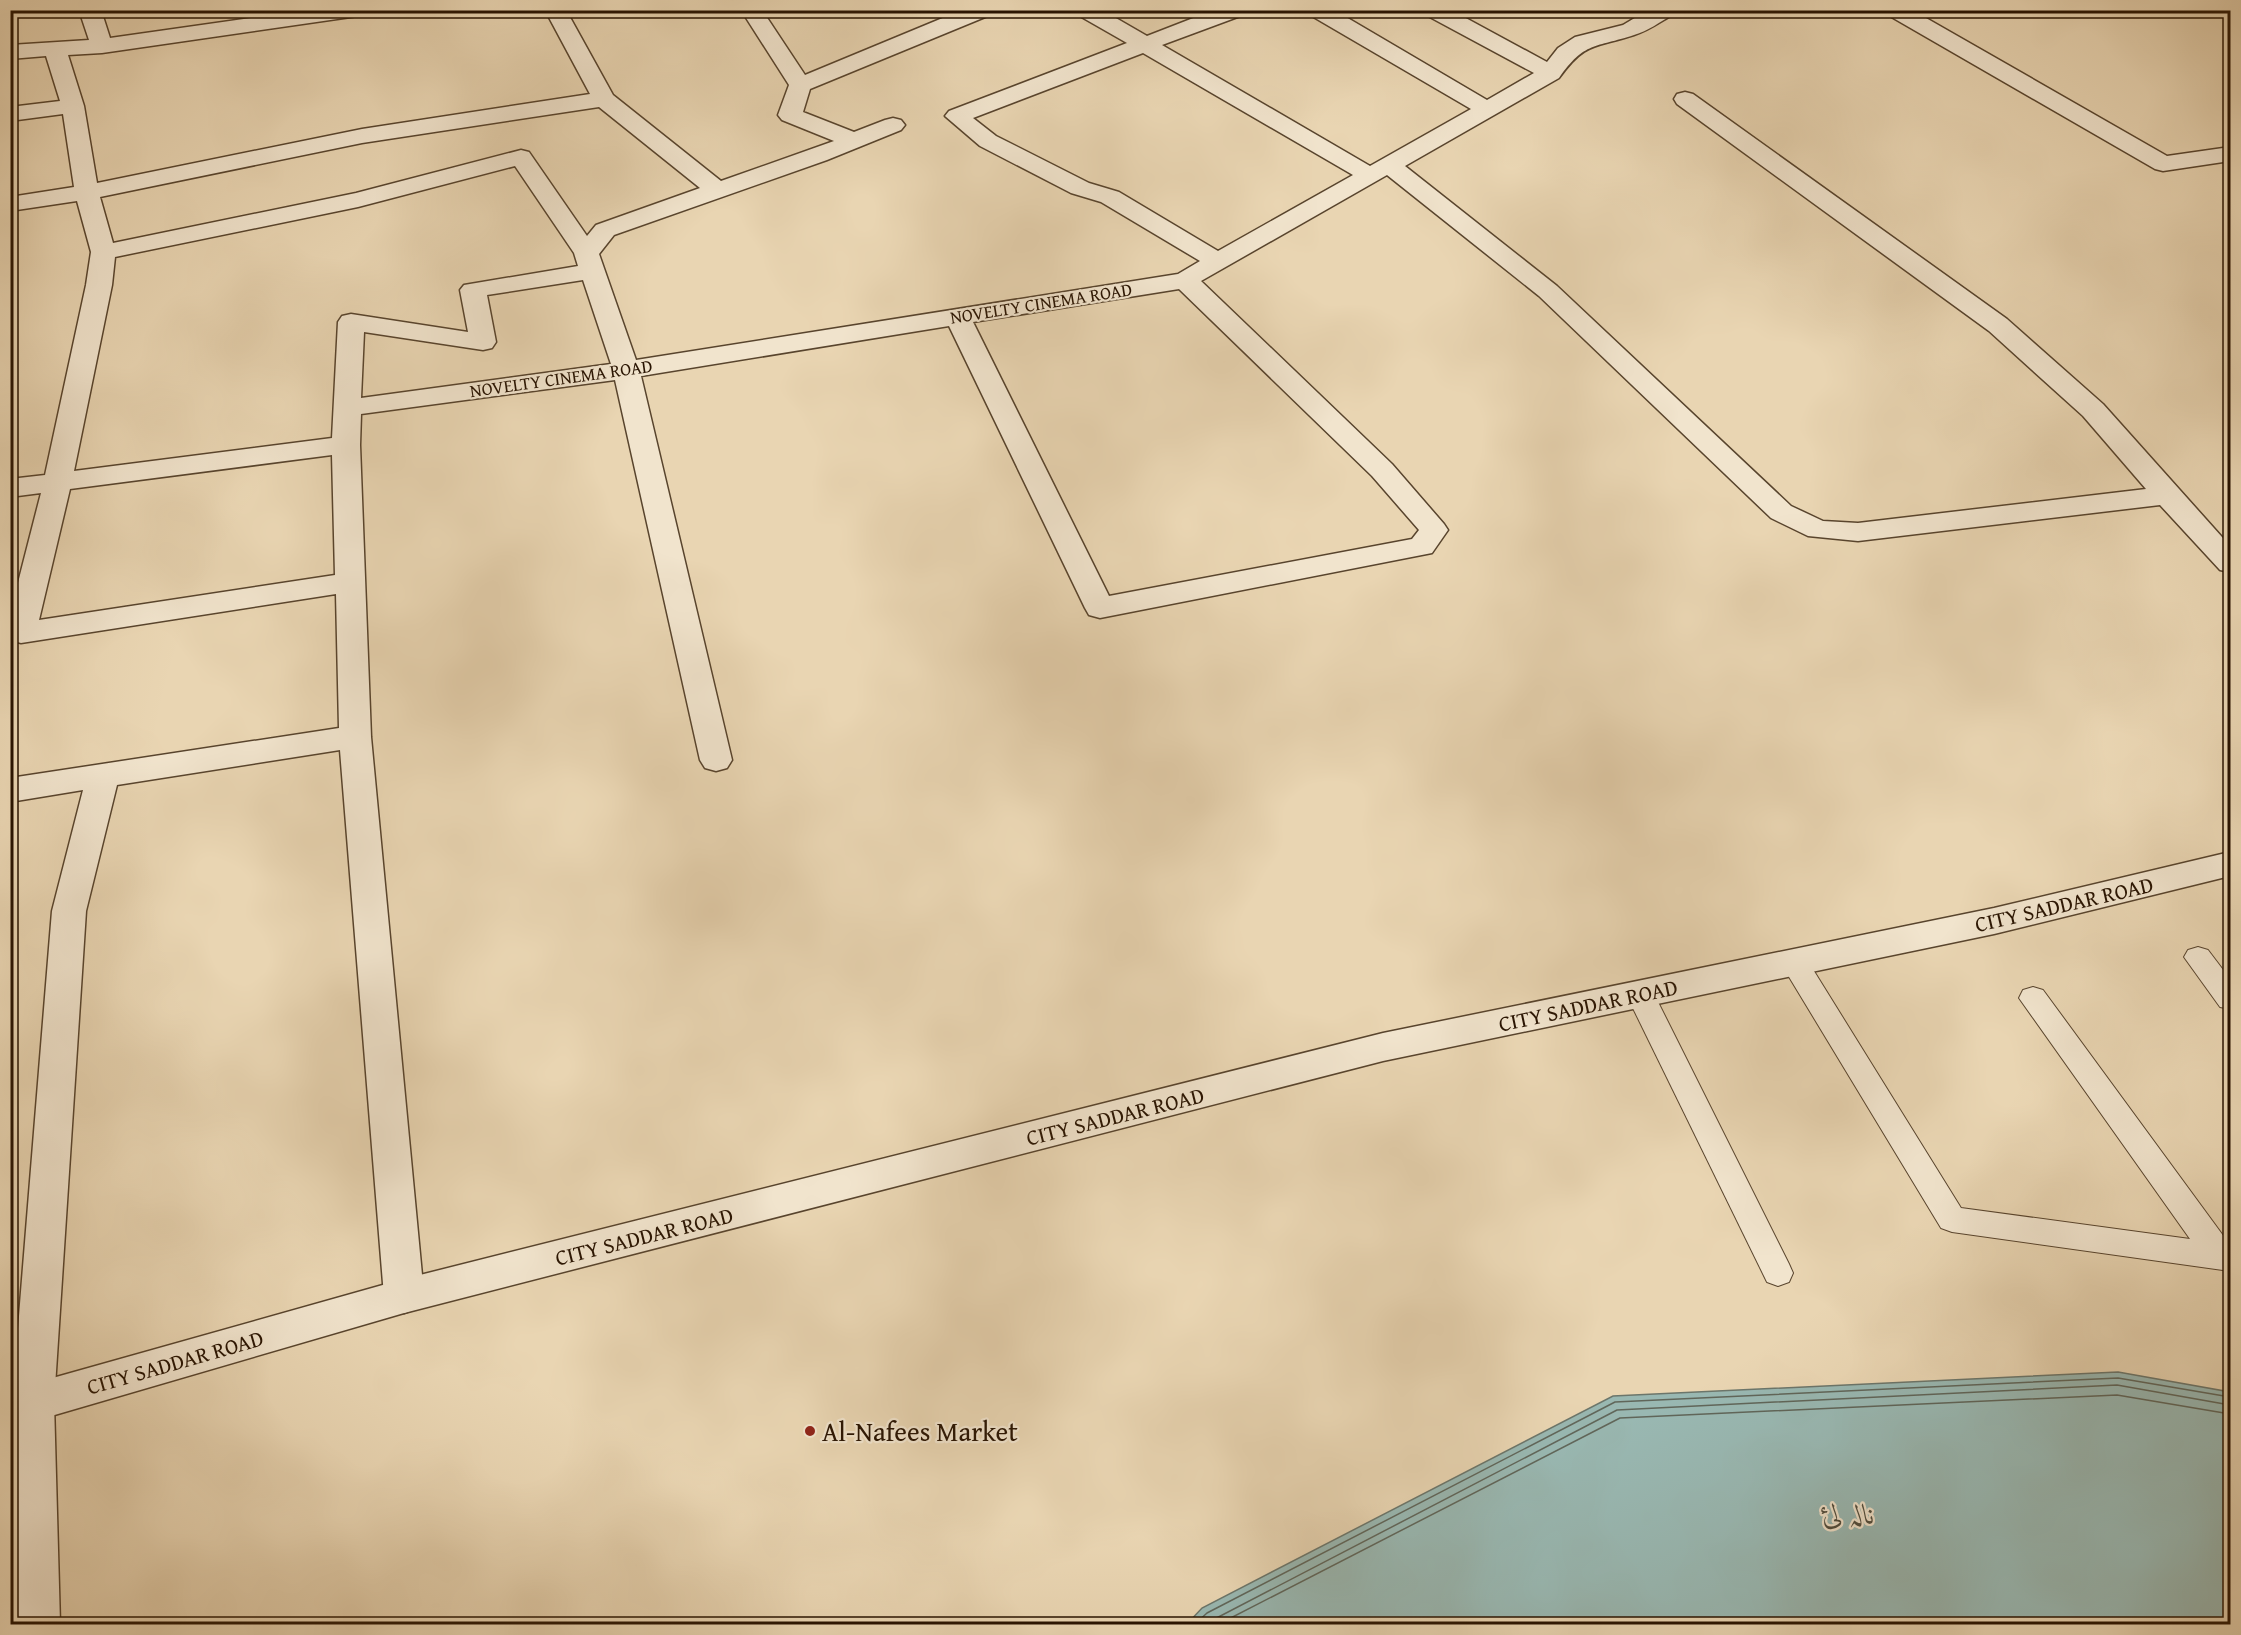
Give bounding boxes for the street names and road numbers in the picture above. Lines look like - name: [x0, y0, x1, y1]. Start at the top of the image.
- street label: NOVELTY CINEMA ROAD: [948, 275, 1134, 331]
- street label: NOVELTY CINEMA ROAD: [468, 352, 654, 404]
- street label: CITY SADDAR ROAD: [1972, 868, 2156, 940]
- street label: CITY SADDAR ROAD: [1496, 970, 1680, 1040]
- street label: CITY SADDAR ROAD: [1023, 1078, 1207, 1154]
- street label: CITY SADDAR ROAD: [552, 1198, 736, 1274]
- street label: CITY SADDAR ROAD: [83, 1322, 267, 1402]

